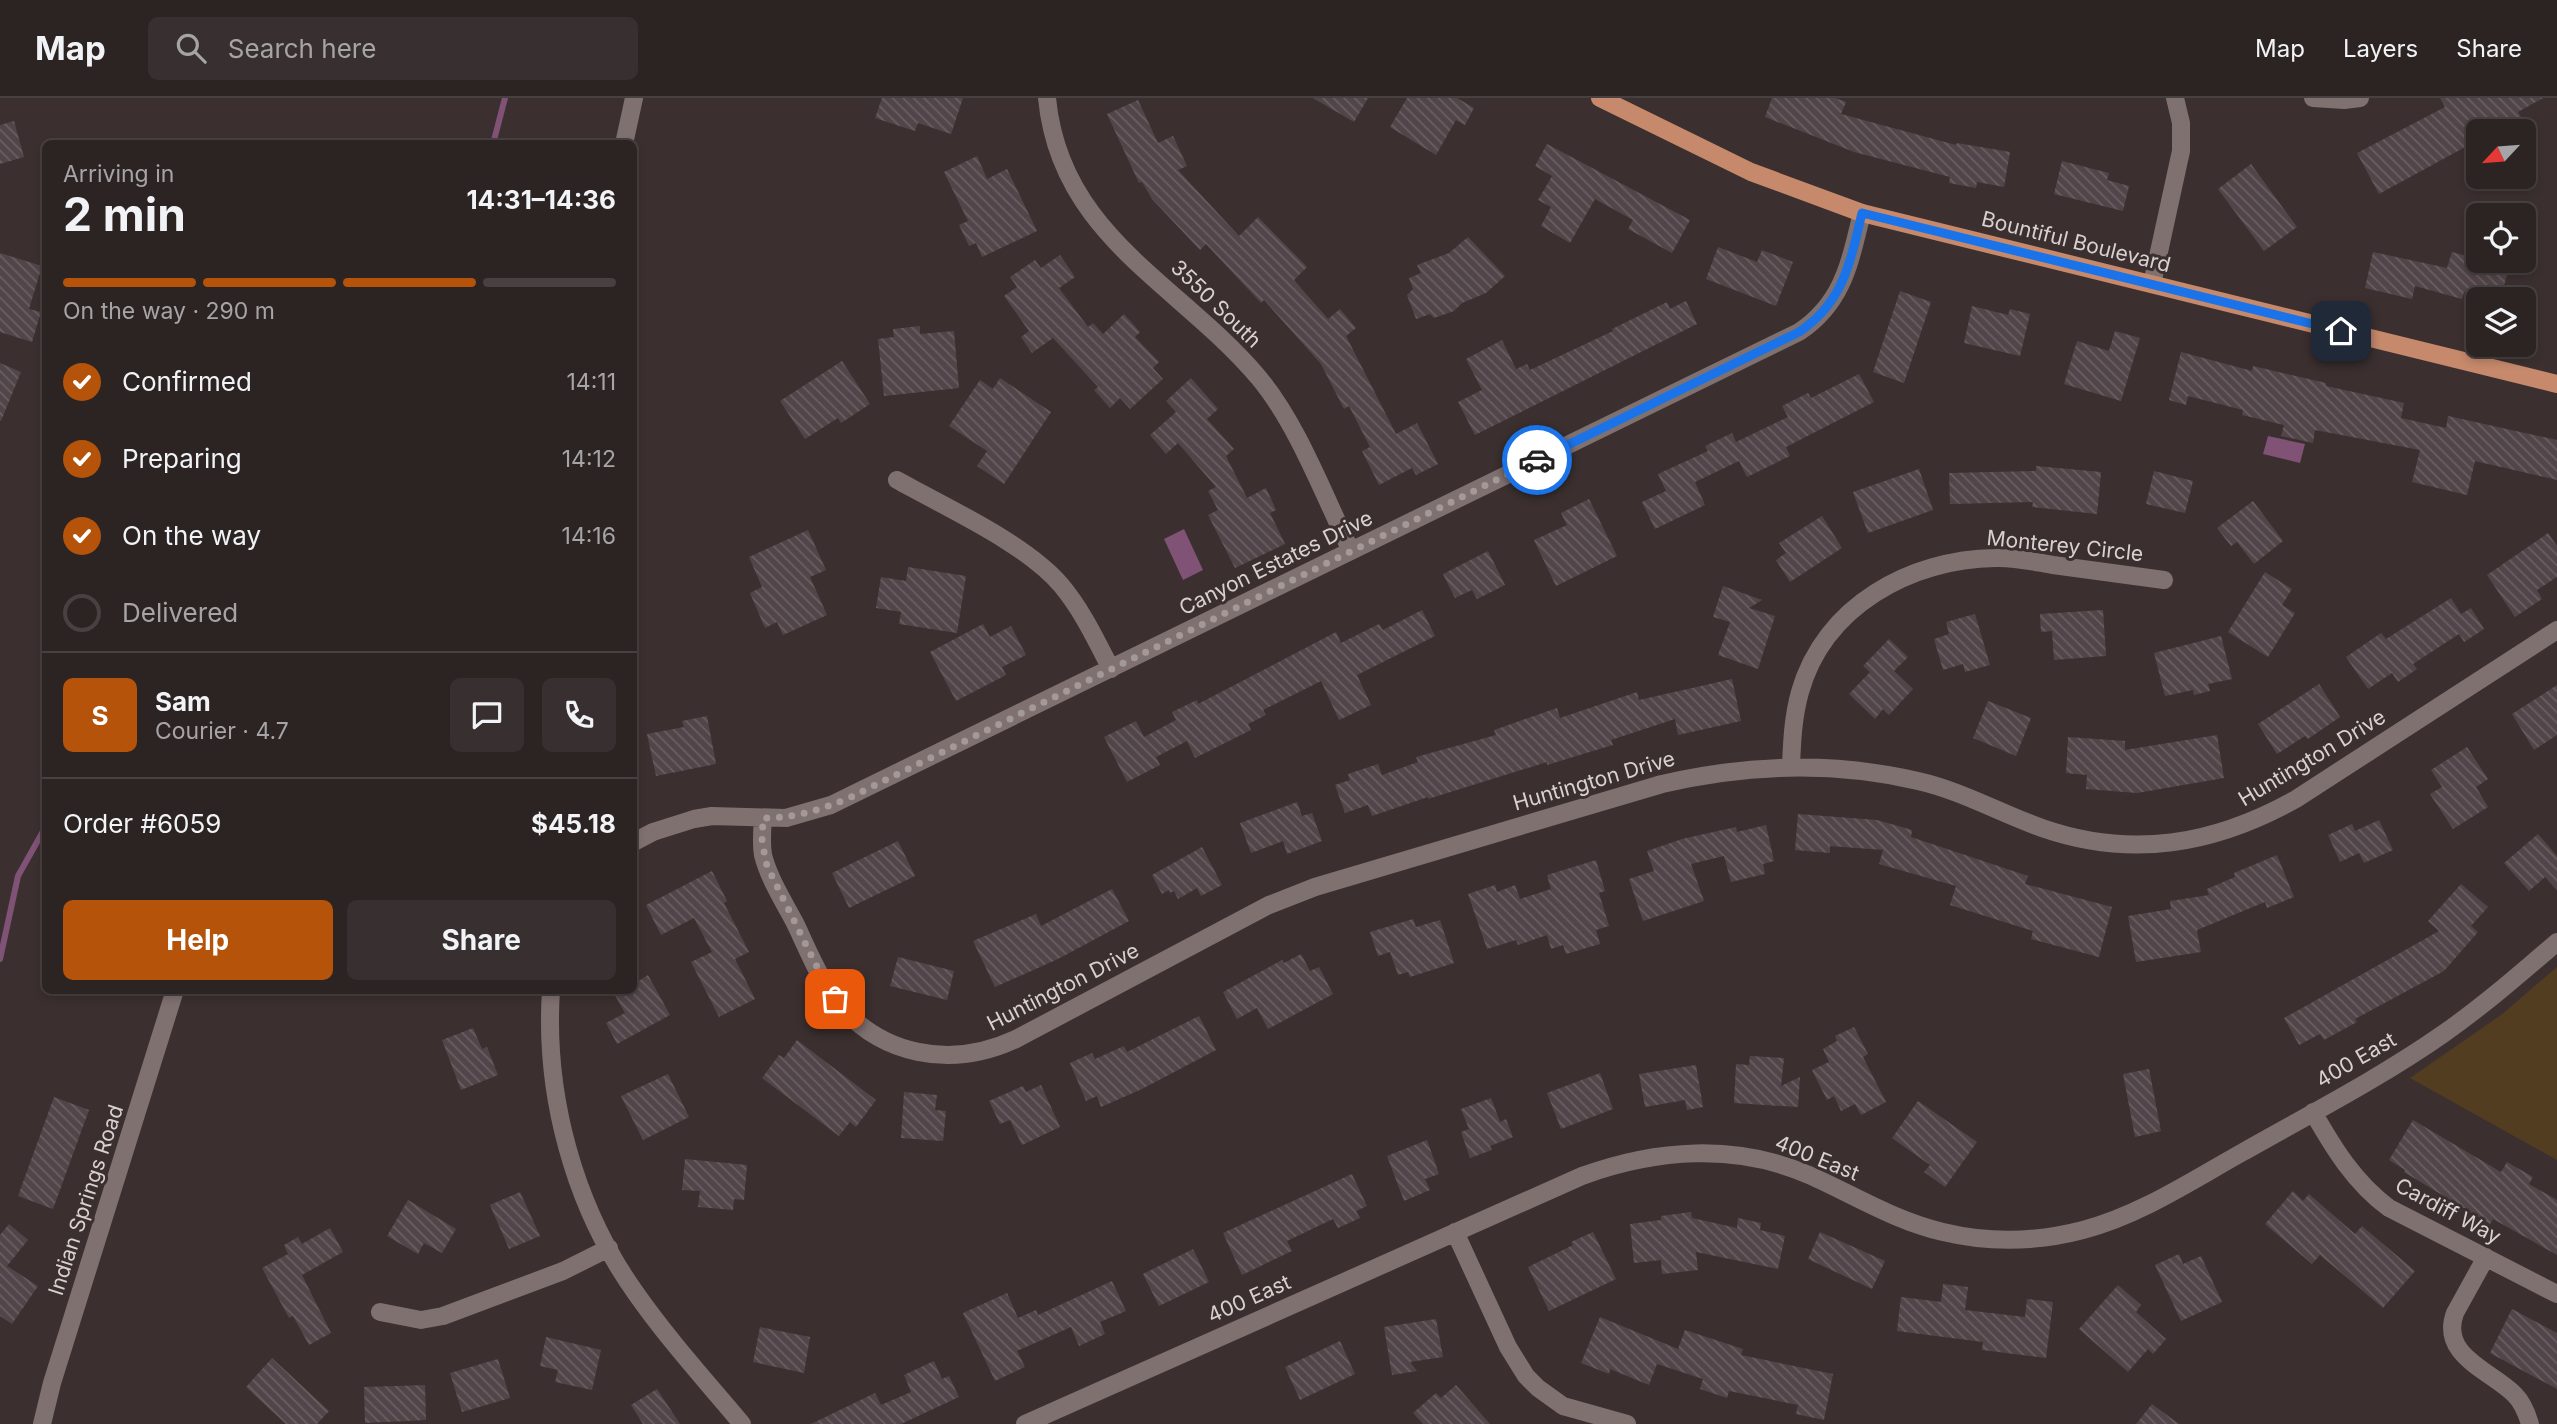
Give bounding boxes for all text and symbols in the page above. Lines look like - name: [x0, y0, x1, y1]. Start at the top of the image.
- search box: [148, 17, 638, 80]
- text: Map: [35, 28, 106, 68]
- icon: search: [172, 29, 210, 67]
- text: Search here: [228, 33, 376, 64]
- text: Map: [2255, 34, 2305, 63]
- text: Layers: [2343, 34, 2418, 63]
- text: Share: [2456, 34, 2522, 63]
- north arrow: [2466, 119, 2536, 189]
- map controls: [2466, 119, 2536, 357]
- text: Arriving in: [63, 160, 174, 188]
- text: 14:31–14:36: [466, 184, 616, 215]
- text: 2 min: [63, 186, 186, 242]
- button: locate: [2466, 203, 2536, 273]
- street label: Bountiful Boulevard: [1979, 206, 2173, 277]
- street label: 3550 South: [1166, 255, 1267, 353]
- button: layers: [2466, 287, 2536, 357]
- text: On the way · 290 m: [63, 297, 275, 325]
- pin: [2311, 301, 2371, 361]
- icon: home: [2322, 312, 2360, 350]
- icon: check: [63, 363, 101, 401]
- text: Confirmed: [122, 366, 252, 397]
- text: 14:11: [566, 368, 616, 396]
- courier: [1502, 425, 1572, 495]
- icon: check: [63, 440, 101, 478]
- icon: car: [1518, 441, 1556, 479]
- text: Preparing: [122, 443, 242, 474]
- text: 14:12: [562, 445, 616, 473]
- street label: Canyon Estates Drive: [1175, 505, 1377, 620]
- icon: check: [63, 517, 101, 555]
- text: On the way: [122, 520, 261, 551]
- text: 14:16: [562, 522, 616, 550]
- street label: Monterey Circle: [1986, 525, 2145, 566]
- text: Delivered: [122, 597, 238, 628]
- button: chat: [450, 678, 524, 752]
- button: phone: [542, 678, 616, 752]
- text: Sam: [155, 686, 211, 717]
- text: S: [91, 700, 109, 731]
- street label: Huntington Drive: [2234, 704, 2390, 811]
- text: Courier · 4.7: [155, 717, 289, 745]
- street label: Huntington Drive: [1510, 745, 1678, 816]
- text: Order #6059: [63, 808, 221, 839]
- text: $45.18: [531, 808, 616, 839]
- button: Help: [63, 900, 333, 980]
- button: Share: [347, 900, 616, 980]
- street label: Huntington Drive: [983, 937, 1143, 1036]
- pin: [805, 969, 865, 1029]
- icon: bag: [816, 980, 854, 1018]
- street label: 400 East: [2311, 1027, 2400, 1092]
- street label: Indian Springs Road: [43, 1102, 128, 1298]
- street label: 400 East: [1772, 1129, 1863, 1186]
- street label: Cardiff Way: [2391, 1172, 2506, 1249]
- street label: 400 East: [1203, 1269, 1294, 1328]

